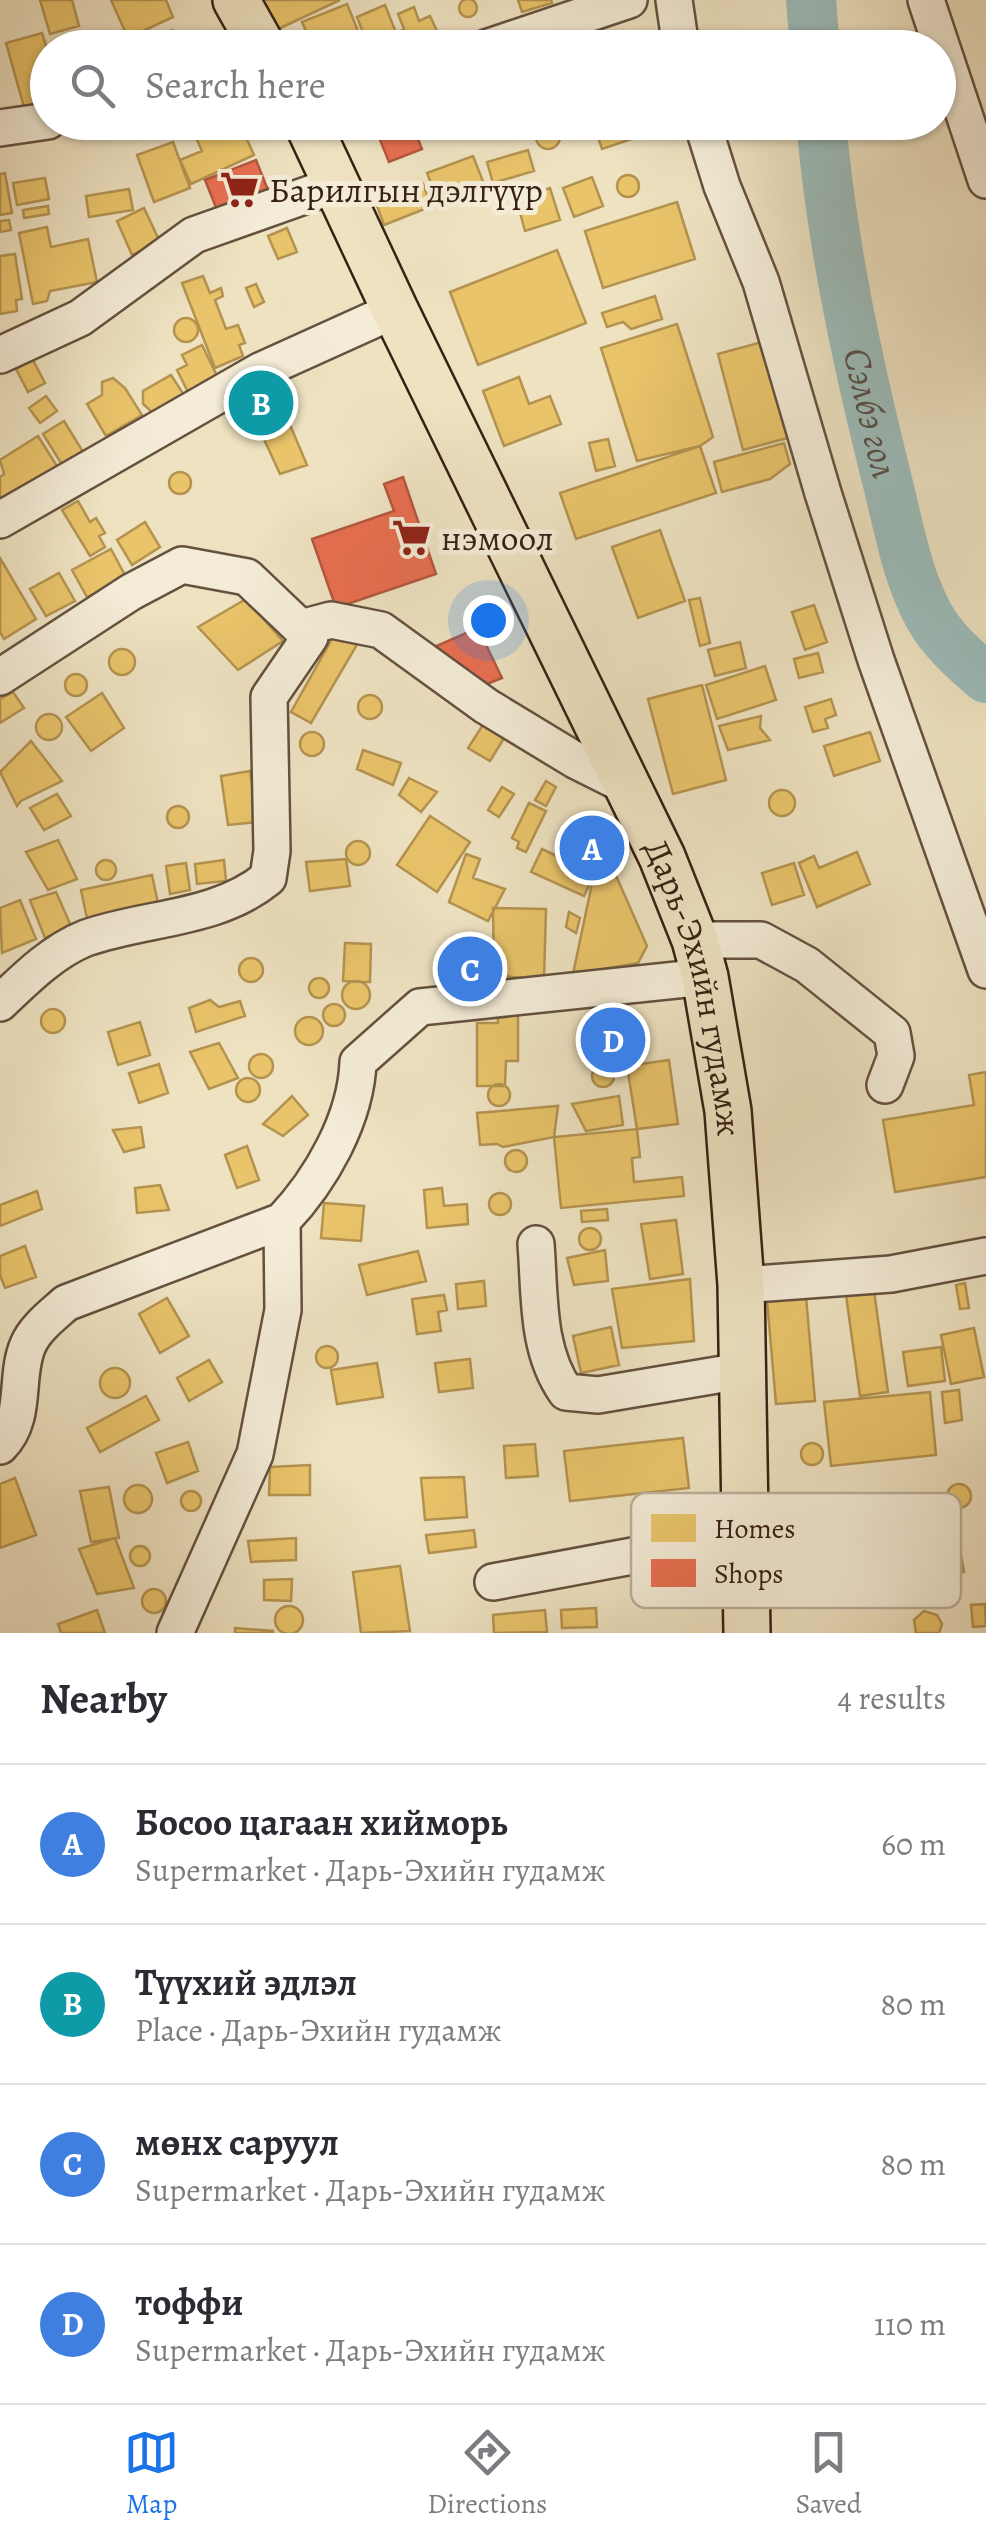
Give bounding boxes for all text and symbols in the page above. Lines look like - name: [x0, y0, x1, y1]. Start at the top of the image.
- search box: [30, 30, 956, 140]
- icon: search: [65, 58, 120, 113]
- text: Search here: [145, 59, 326, 111]
- place label: Барилгын дэлгүүр: [269, 166, 543, 214]
- supermarket icon: Барилгын дэлгүүр: [218, 169, 260, 211]
- water label: Сэлбэ гол: [831, 343, 911, 483]
- pin: B: [228, 366, 294, 440]
- place label: нэмоол: [441, 514, 554, 562]
- supermarket icon: нэмоол: [390, 517, 432, 559]
- your location: [463, 595, 514, 646]
- pin: A: [560, 810, 624, 886]
- street label: Дарь-Эхийн гудамж: [633, 831, 754, 1138]
- pin: C: [438, 932, 502, 1006]
- pin: D: [580, 1002, 646, 1078]
- legend: [631, 1493, 961, 1608]
- text: Homes: [714, 1510, 796, 1548]
- text: Shops: [714, 1555, 784, 1593]
- text: Nearby: [40, 1670, 167, 1727]
- text: 4 results: [837, 1676, 946, 1720]
- text: Босоо цагаан хийморь: [135, 1796, 508, 1848]
- text: A: [62, 1822, 83, 1866]
- text: 60 m: [881, 1822, 946, 1866]
- text: Supermarket · Дарь-Эхийн гудамж: [135, 1848, 606, 1892]
- text: Түүхий эдлэл: [135, 1956, 357, 2008]
- text: B: [62, 1982, 83, 2026]
- text: 80 m: [880, 1982, 946, 2026]
- text: Place · Дарь-Эхийн гудамж: [135, 2008, 502, 2052]
- text: мөнх саруул: [135, 2116, 339, 2168]
- text: C: [63, 2142, 82, 2186]
- text: 80 m: [880, 2142, 946, 2186]
- text: Supermarket · Дарь-Эхийн гудамж: [135, 2168, 606, 2212]
- text: тоффи: [135, 2276, 244, 2328]
- text: D: [61, 2302, 84, 2346]
- text: 110 m: [874, 2302, 946, 2346]
- text: Supermarket · Дарь-Эхийн гудамж: [135, 2328, 606, 2372]
- tab: Map: [124, 2425, 179, 2523]
- tab: Directions: [427, 2425, 547, 2523]
- tab: Saved: [796, 2425, 862, 2523]

